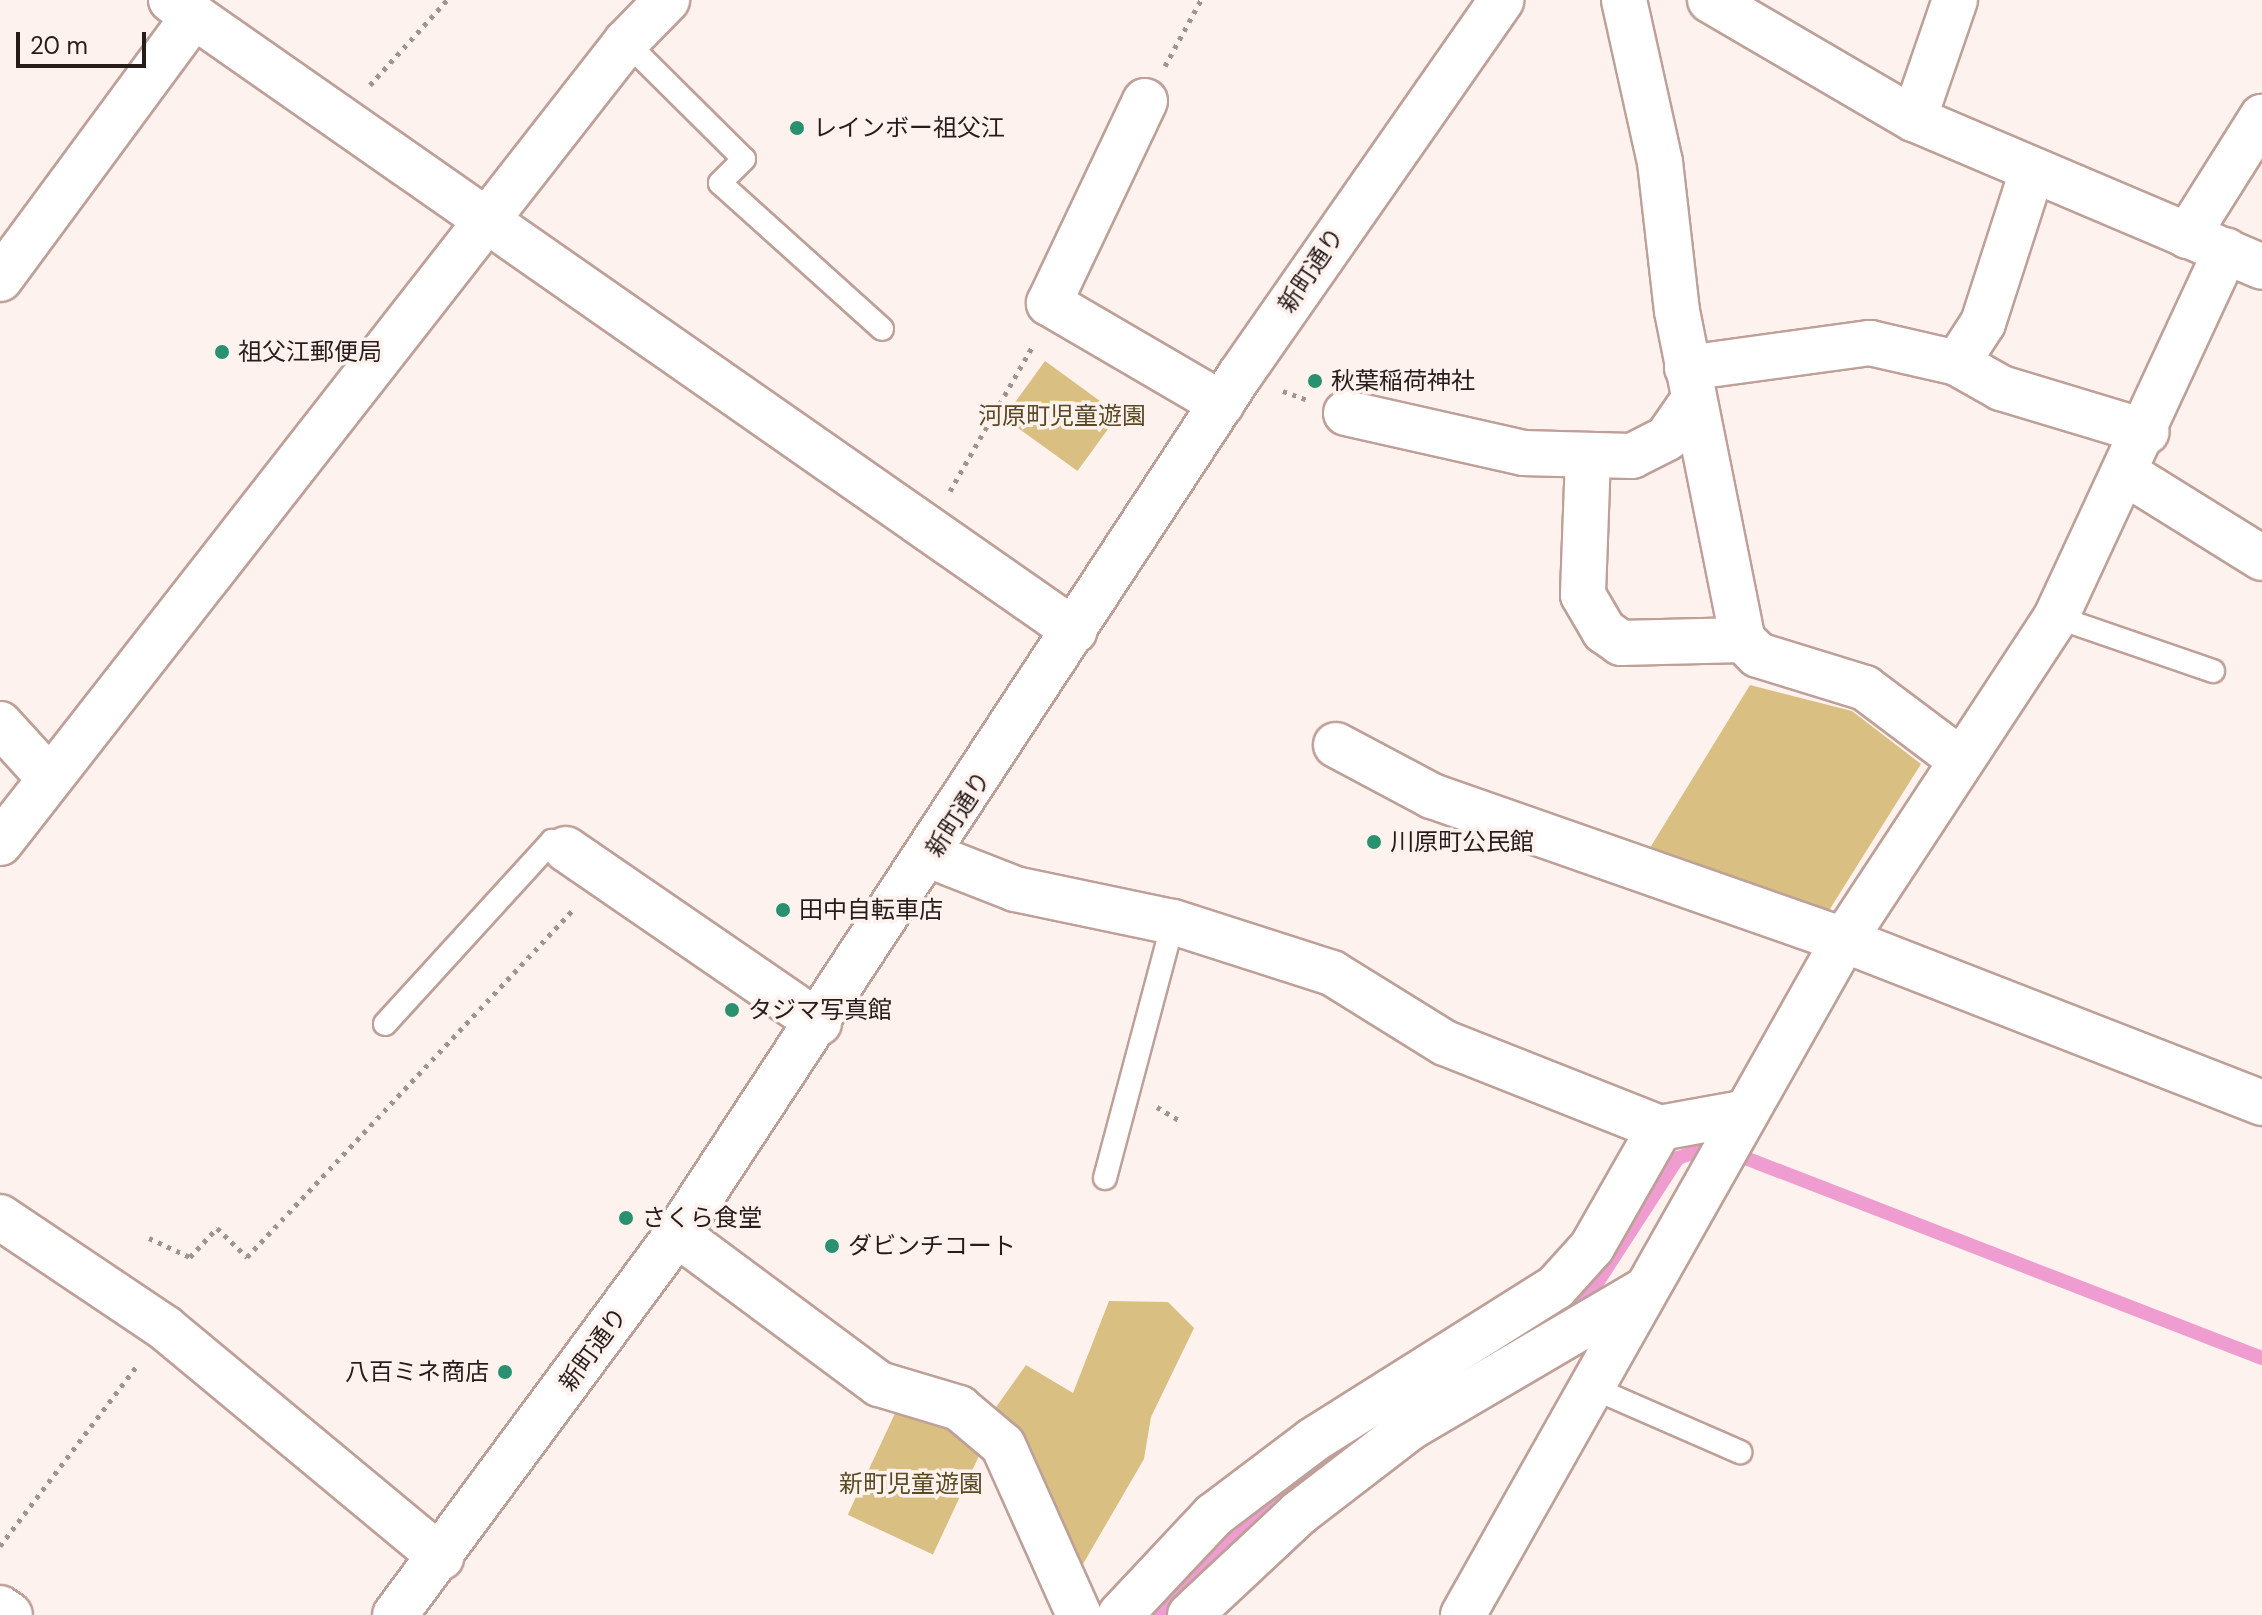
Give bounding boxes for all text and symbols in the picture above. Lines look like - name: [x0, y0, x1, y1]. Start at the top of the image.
- scale bar: [20, 16, 150, 66]
- text: 20 m: [30, 30, 88, 61]
- place label: レインボー祖父江: [813, 114, 1005, 142]
- marker: レインボー祖父江: [788, 119, 806, 137]
- street label: 新町通り: [1272, 222, 1350, 318]
- place label: 祖父江郵便局: [238, 338, 382, 366]
- marker: 祖父江郵便局: [213, 343, 231, 361]
- place label: 秋葉稲荷神社: [1331, 367, 1475, 395]
- marker: 秋葉稲荷神社: [1306, 372, 1324, 390]
- park label: 河原町児童遊園: [978, 402, 1146, 430]
- street label: 新町通り: [920, 766, 996, 862]
- place label: 川原町公民館: [1390, 828, 1534, 856]
- marker: 川原町公民館: [1365, 833, 1383, 851]
- place label: 田中自転車店: [799, 896, 943, 924]
- marker: 田中自転車店: [774, 901, 792, 919]
- place label: タジマ写真館: [748, 996, 892, 1024]
- marker: タジマ写真館: [723, 1001, 741, 1019]
- place label: さくら食堂: [642, 1204, 762, 1232]
- marker: さくら食堂: [617, 1209, 635, 1227]
- place label: ダビンチコート: [848, 1232, 1016, 1260]
- marker: ダビンチコート: [823, 1237, 841, 1255]
- street label: 新町通り: [553, 1302, 633, 1396]
- place label: 八百ミネ商店: [345, 1358, 489, 1386]
- marker: 八百ミネ商店: [496, 1363, 514, 1381]
- park label: 新町児童遊園: [839, 1470, 983, 1498]

